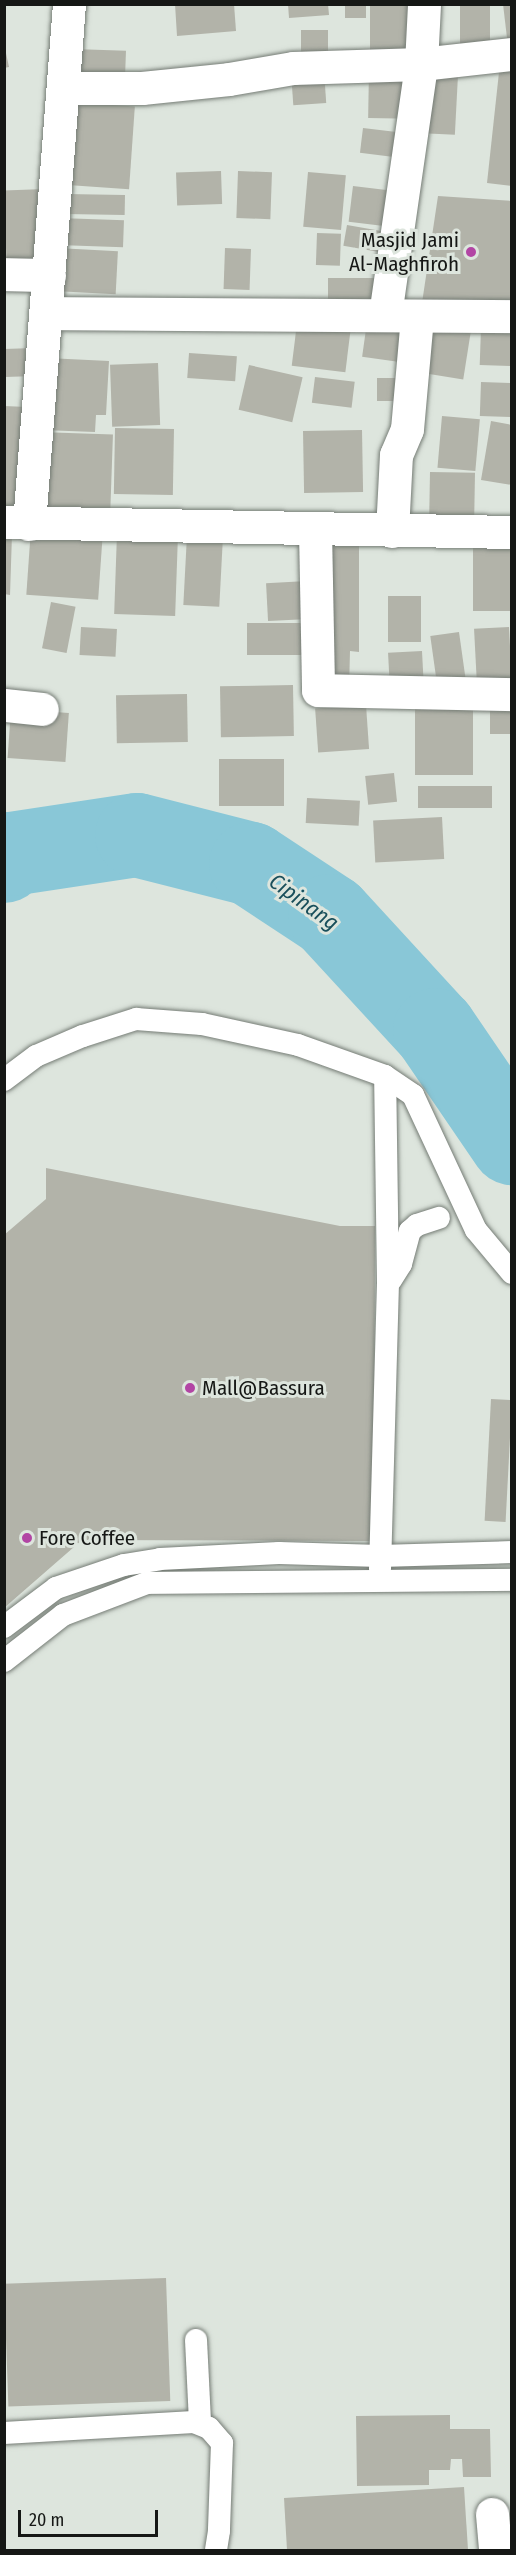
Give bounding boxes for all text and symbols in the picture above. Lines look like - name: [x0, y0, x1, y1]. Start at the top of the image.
- place label: Masjid Jami Al-Maghfiroh: [349, 227, 459, 277]
- marker: Masjid Jami Al-Maghfiroh: [464, 245, 478, 259]
- water label: Cipinang: [264, 868, 344, 936]
- place label: Mall@Bassura: [202, 1375, 325, 1401]
- marker: Mall@Bassura: [183, 1381, 197, 1395]
- place label: Fore Coffee: [39, 1525, 135, 1551]
- marker: Fore Coffee: [20, 1531, 34, 1545]
- scale bar: [21, 2498, 160, 2536]
- text: 20 m: [29, 2509, 64, 2531]

